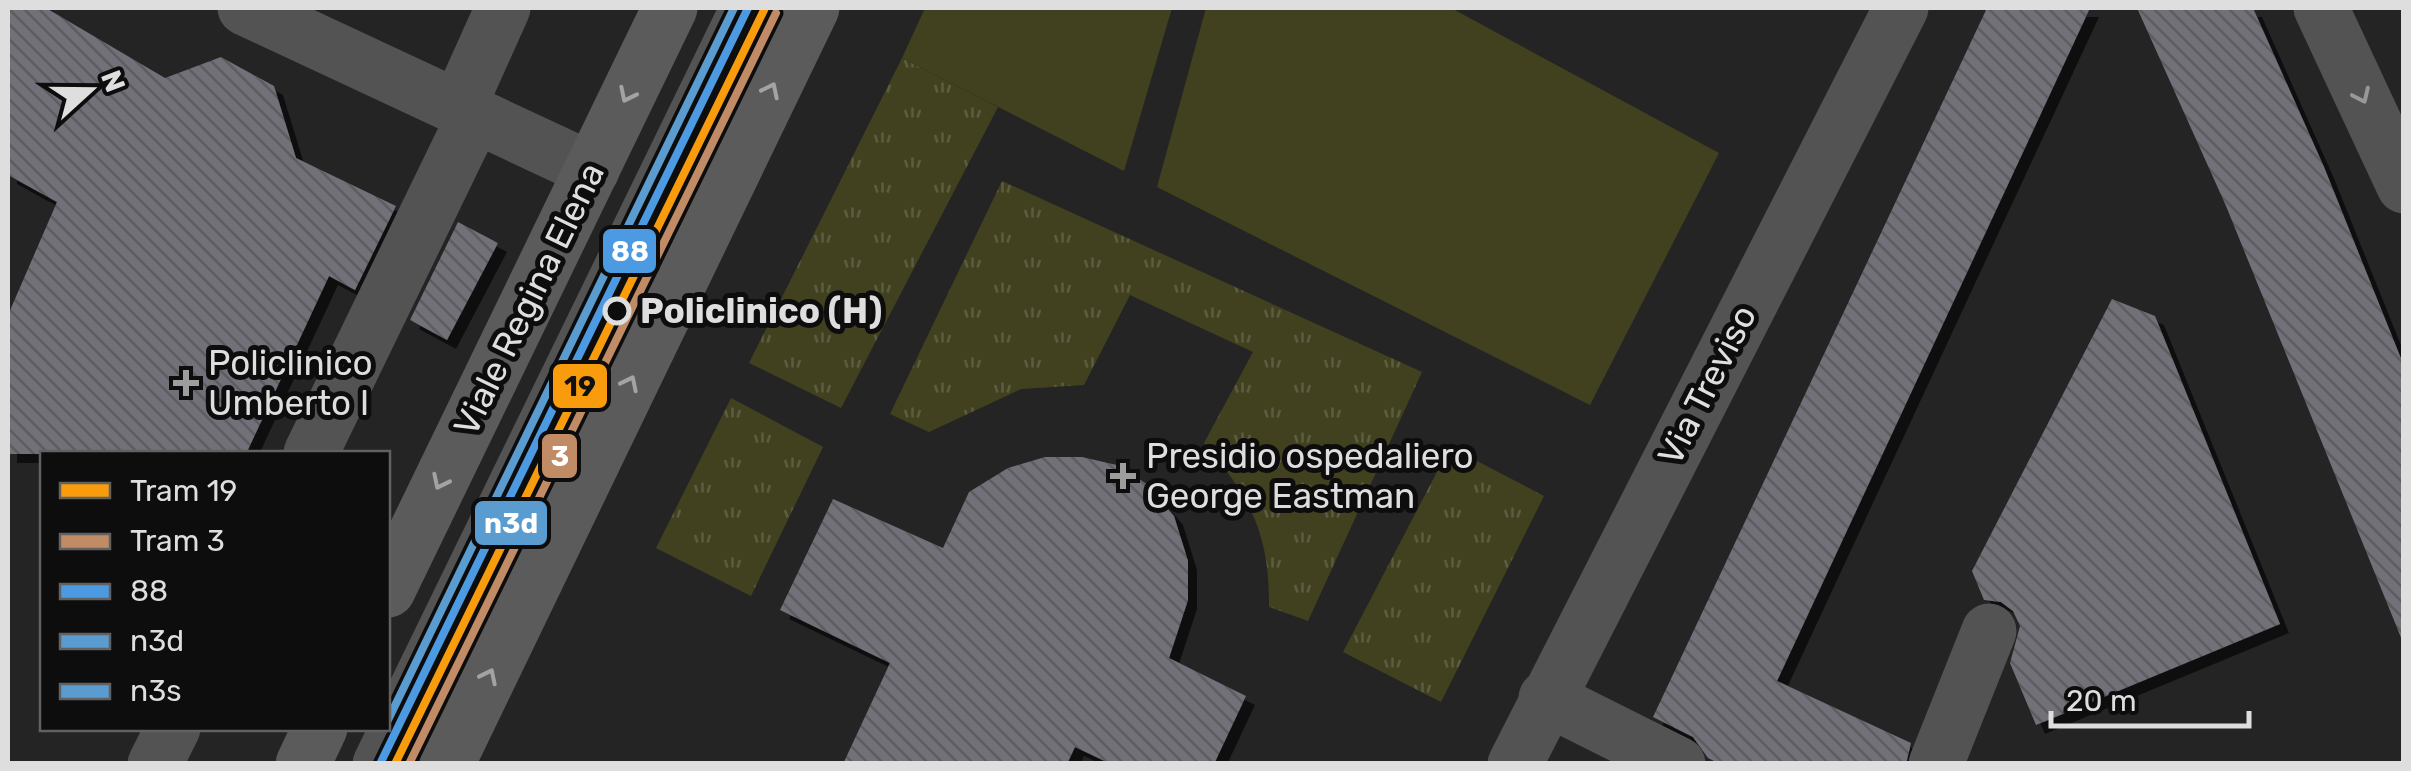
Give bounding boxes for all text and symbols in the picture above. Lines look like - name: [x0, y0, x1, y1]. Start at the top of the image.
- north arrow: [40, 40, 140, 140]
- text: N: [94, 66, 132, 97]
- one-way arrow: [759, 82, 779, 100]
- one-way arrow: [619, 85, 639, 103]
- one-way arrow: [2350, 86, 2370, 104]
- street label: Viale Regina Elena: [445, 156, 613, 442]
- line badge: 88: [601, 227, 658, 275]
- text: 88: [611, 235, 649, 268]
- place label: Policlinico (H): [640, 290, 882, 332]
- marker: Policlinico (H): [604, 298, 630, 324]
- street label: Via Treviso: [1649, 298, 1765, 472]
- place label: Policlinico Umberto I: [208, 342, 373, 424]
- line badge: 19: [551, 362, 609, 410]
- marker: Policlinico Umberto I: [173, 370, 199, 396]
- text: 19: [564, 370, 596, 403]
- one-way arrow: [618, 375, 638, 393]
- line badge: 3: [540, 432, 579, 480]
- place label: Presidio ospedaliero George Eastman: [1146, 435, 1473, 517]
- text: 3: [551, 440, 569, 473]
- legend: [40, 451, 390, 731]
- marker: Presidio ospedaliero George Eastman: [1110, 463, 1136, 489]
- one-way arrow: [432, 472, 452, 490]
- text: Tram 19: [130, 473, 237, 509]
- line badge: n3d: [473, 499, 549, 547]
- text: n3d: [484, 507, 538, 540]
- text: Tram 3: [130, 523, 225, 559]
- text: 88: [130, 573, 168, 609]
- text: n3d: [130, 623, 184, 659]
- scale bar: [2051, 666, 2248, 728]
- one-way arrow: [477, 668, 497, 686]
- text: n3s: [130, 673, 182, 709]
- text: 20 m: [2066, 683, 2137, 719]

